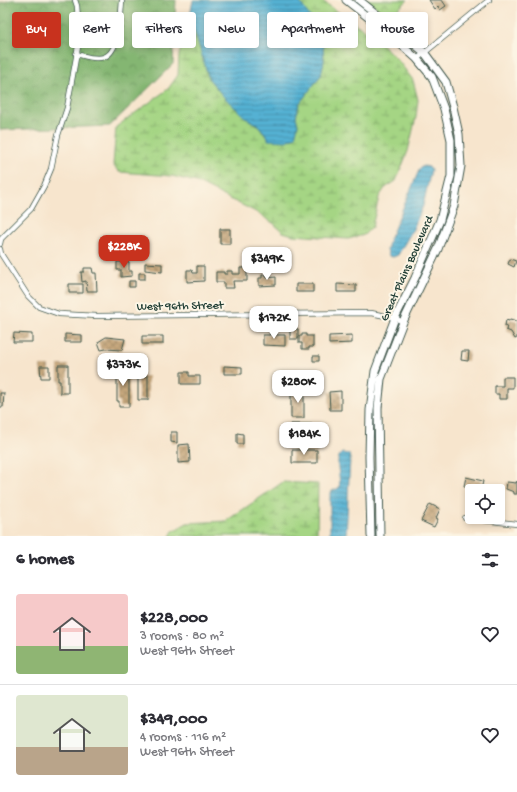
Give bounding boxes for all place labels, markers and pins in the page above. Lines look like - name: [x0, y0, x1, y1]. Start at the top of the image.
- pin: $228K: [96, 235, 152, 269]
- pin: $349K: [239, 247, 295, 281]
- pin: $172K: [246, 306, 302, 340]
- pin: $373K: [95, 353, 151, 387]
- pin: $280K: [270, 370, 326, 404]
- pin: $184K: [276, 422, 332, 456]

